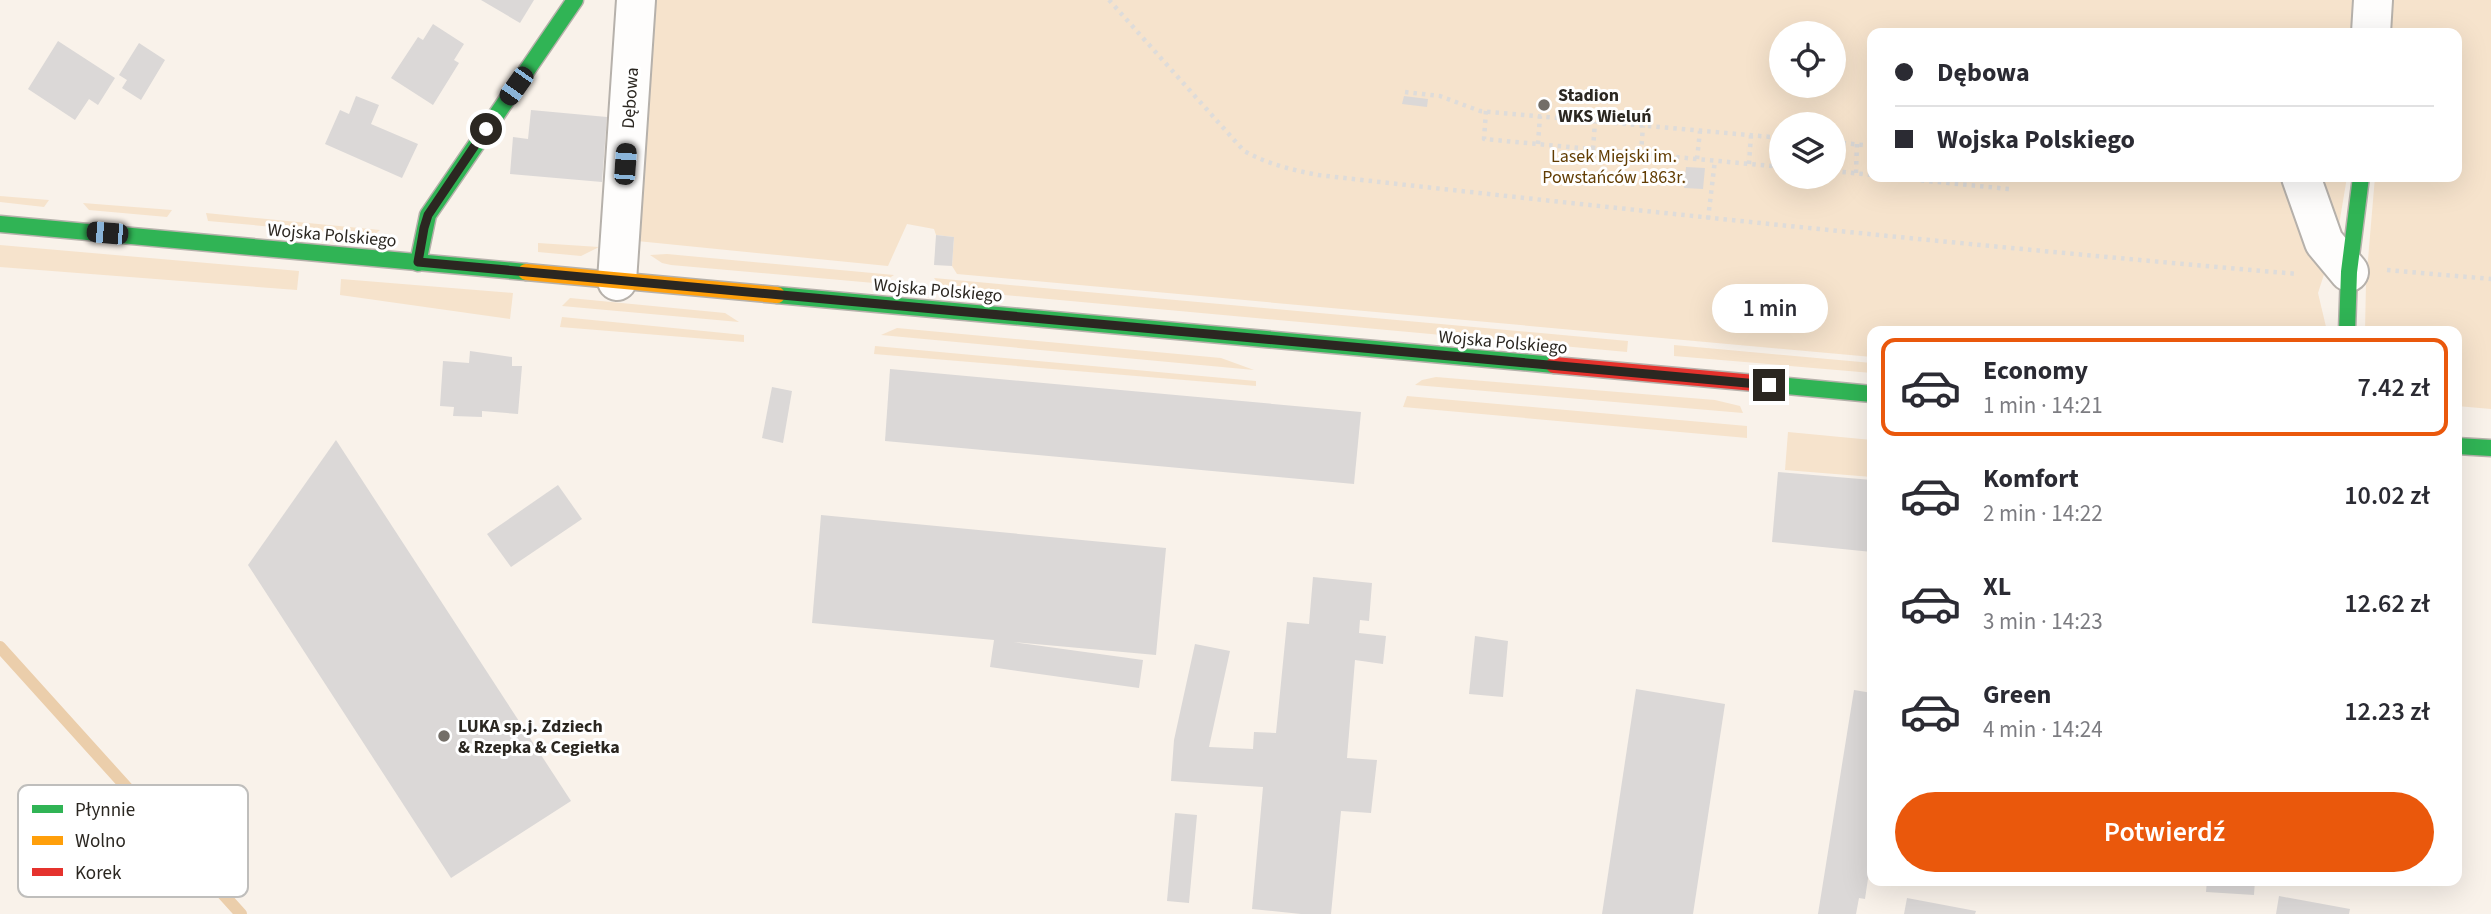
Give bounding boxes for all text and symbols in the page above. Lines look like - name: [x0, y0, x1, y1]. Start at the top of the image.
- map controls: [1769, 21, 1846, 189]
- button: locate: [1769, 21, 1846, 98]
- text: Dębowa: [1937, 54, 2030, 91]
- car: [496, 63, 537, 109]
- street label: Dębowa: [616, 66, 645, 130]
- place label: Stadion WKS Wieluń: [1558, 83, 1652, 129]
- marker: Stadion WKS Wieluń: [1536, 97, 1552, 113]
- button: layers: [1769, 112, 1846, 189]
- route start: [470, 113, 502, 145]
- text: Wojska Polskiego: [1937, 121, 2135, 158]
- car: [614, 142, 637, 186]
- park label: Lasek Miejski im. Powstańców 1863r.: [1542, 144, 1686, 190]
- street label: Wojska Polskiego: [266, 217, 398, 254]
- car: [86, 221, 129, 245]
- street label: Wojska Polskiego: [872, 272, 1004, 309]
- callout: 1 min: [1711, 284, 1827, 332]
- text: 1 min: [1743, 292, 1797, 325]
- street label: Wojska Polskiego: [1437, 324, 1569, 361]
- text: Economy: [1983, 352, 2088, 389]
- icon: car: [1899, 356, 1962, 419]
- route end: [1753, 369, 1785, 401]
- text: 7.42 zł: [2358, 369, 2430, 406]
- text: 1 min · 14:21: [1983, 389, 2103, 422]
- text: Komfort: [1983, 460, 2079, 497]
- icon: car: [1899, 464, 1962, 527]
- text: 10.02 zł: [2344, 477, 2430, 514]
- text: 2 min · 14:22: [1983, 497, 2103, 530]
- text: XL: [1983, 568, 2011, 605]
- icon: car: [1899, 572, 1962, 635]
- text: 12.62 zł: [2344, 585, 2430, 622]
- text: 3 min · 14:23: [1983, 605, 2103, 638]
- text: Green: [1983, 676, 2051, 713]
- icon: car: [1899, 680, 1962, 743]
- text: 12.23 zł: [2344, 693, 2430, 730]
- text: 4 min · 14:24: [1983, 713, 2103, 746]
- place label: LUKA sp.j. Zdziech & Rzepka & Cegiełka: [458, 714, 620, 760]
- marker: LUKA sp.j. Zdziech & Rzepka & Cegiełka: [436, 728, 452, 744]
- legend: [18, 785, 248, 897]
- button: Potwierdź: [1895, 792, 2434, 872]
- text: Płynnie: [75, 797, 135, 824]
- text: Wolno: [75, 828, 126, 855]
- text: Korek: [75, 860, 122, 887]

